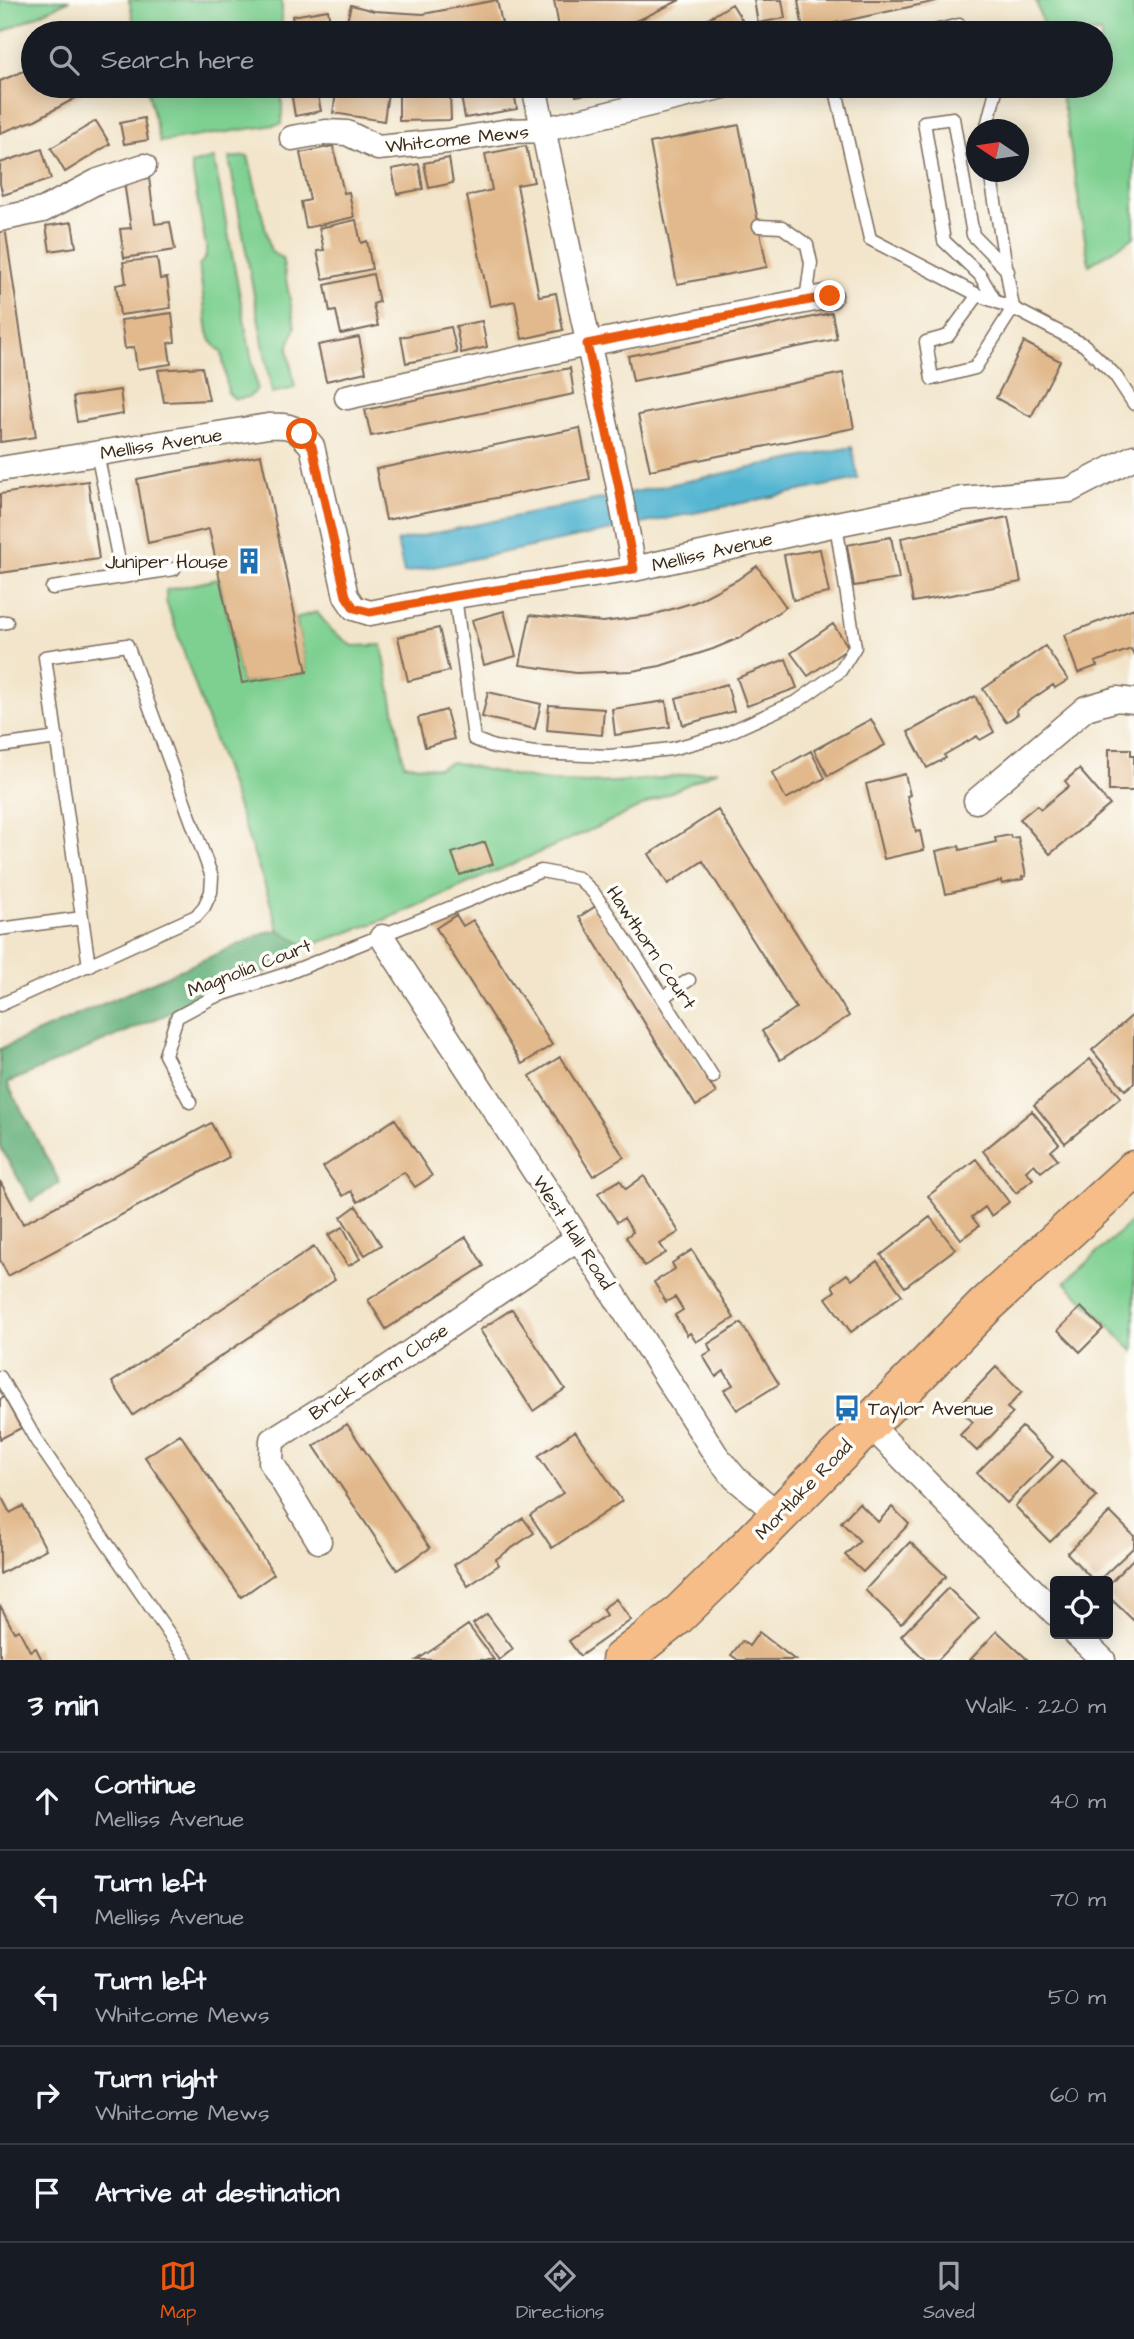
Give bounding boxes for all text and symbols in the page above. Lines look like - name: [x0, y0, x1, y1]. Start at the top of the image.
- search box: [21, 21, 1113, 98]
- icon: search: [45, 41, 83, 79]
- text: Search here: [101, 42, 254, 78]
- street label: Whitcome Mews: [384, 119, 530, 160]
- north arrow: [966, 119, 1029, 182]
- route end: [814, 280, 845, 311]
- route start: [286, 418, 317, 449]
- street label: Melliss Avenue: [98, 422, 224, 467]
- street label: Melliss Avenue: [649, 525, 775, 579]
- building icon: Juniper House: [234, 546, 264, 576]
- place label: Juniper House: [105, 549, 228, 576]
- street label: Hawthorn Court: [599, 881, 702, 1015]
- street label: Magnolia Court: [184, 932, 316, 1005]
- street label: West Hall Road: [526, 1170, 620, 1295]
- street label: Brick Farm Close: [304, 1317, 454, 1427]
- bus stop icon: Taylor Avenue: [832, 1393, 862, 1423]
- place label: Taylor Avenue: [868, 1396, 993, 1424]
- street label: Mortlake Road: [749, 1434, 859, 1546]
- map controls: [1050, 1576, 1113, 1639]
- button: locate: [1050, 1576, 1113, 1639]
- text: 3 min: [28, 1685, 98, 1727]
- text: Walk · 220 m: [965, 1690, 1106, 1722]
- text: Continue: [95, 1767, 196, 1803]
- icon: ahead: [28, 1782, 66, 1820]
- text: 40 m: [1049, 1785, 1106, 1817]
- text: Melliss Avenue: [95, 1803, 244, 1835]
- text: Turn left: [95, 1865, 206, 1901]
- icon: left: [28, 1880, 66, 1918]
- text: 70 m: [1050, 1883, 1106, 1915]
- text: Melliss Avenue: [95, 1901, 244, 1933]
- text: Turn left: [95, 1963, 206, 1999]
- icon: left: [28, 1978, 66, 2016]
- text: 50 m: [1048, 1981, 1106, 2013]
- text: Whitcome Mews: [95, 1999, 269, 2031]
- text: Turn right: [95, 2061, 217, 2097]
- icon: right: [28, 2076, 66, 2114]
- text: 60 m: [1050, 2079, 1106, 2111]
- text: Whitcome Mews: [95, 2097, 269, 2129]
- icon: arrive: [28, 2174, 66, 2212]
- text: Arrive at destination: [95, 2175, 340, 2211]
- tab: Map: [159, 2257, 197, 2326]
- tab: Directions: [516, 2257, 604, 2326]
- tab: Saved: [923, 2257, 975, 2326]

